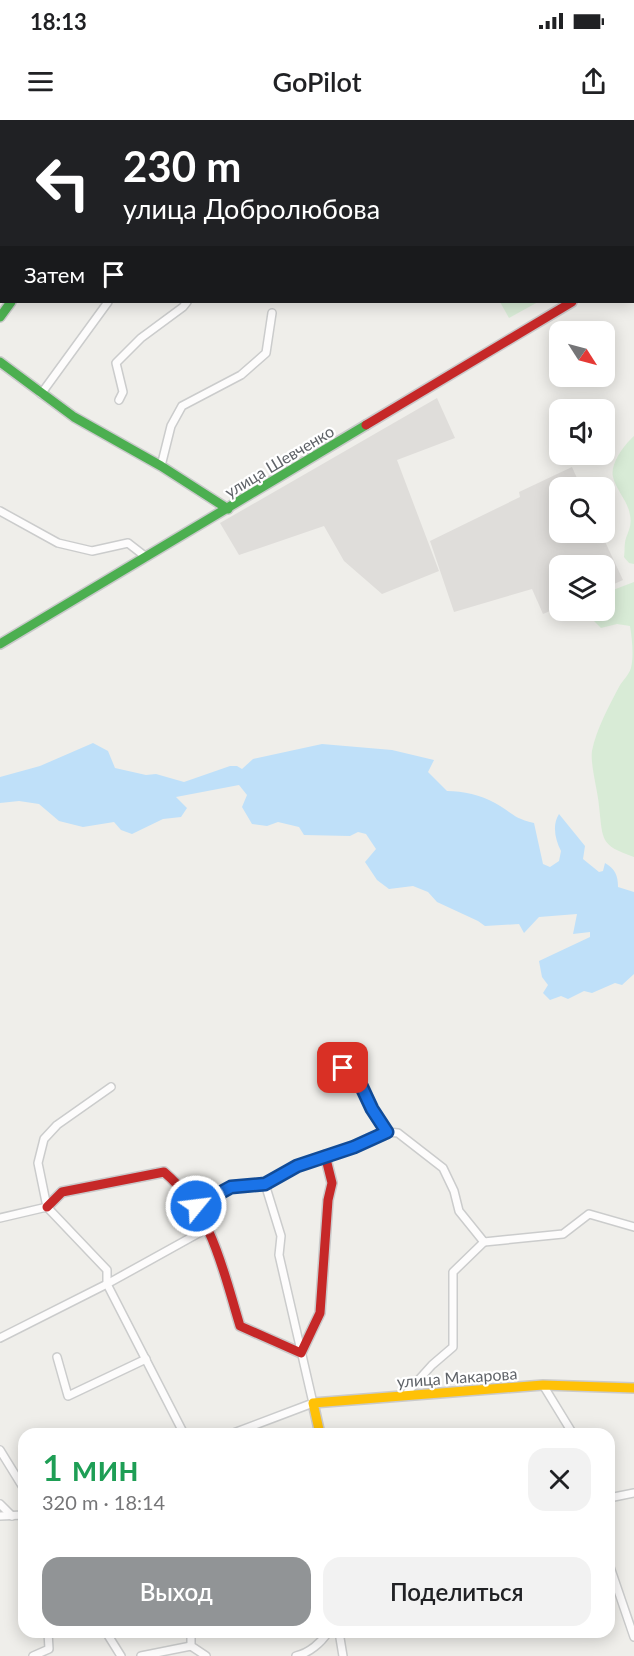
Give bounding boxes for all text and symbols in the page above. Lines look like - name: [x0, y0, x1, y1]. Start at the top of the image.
- text: 18:13: [30, 8, 87, 35]
- icon: menu: [24, 65, 57, 98]
- text: GoPilot: [272, 65, 362, 98]
- icon: share: [577, 65, 610, 98]
- text: 230 m: [123, 141, 241, 191]
- icon: left: [24, 144, 102, 222]
- text: улица Добролюбова: [123, 192, 380, 225]
- icon: arrive: [97, 258, 130, 291]
- text: Затем: [24, 261, 85, 288]
- north arrow: [549, 321, 615, 387]
- map controls: [549, 321, 615, 621]
- button: sound: [549, 399, 615, 465]
- street label: улица Шевченко: [221, 421, 337, 501]
- button: search: [549, 477, 615, 543]
- button: layers: [549, 555, 615, 621]
- pin: [317, 1042, 368, 1093]
- icon: arrive: [326, 1051, 359, 1084]
- position arrow: [164, 1174, 228, 1238]
- street label: улица Макарова: [396, 1363, 518, 1391]
- text: 1 мин: [42, 1445, 139, 1489]
- button: close: [528, 1448, 591, 1511]
- text: 320 m · 18:14: [42, 1490, 165, 1514]
- button: Выход: [42, 1557, 311, 1626]
- button: Поделиться: [323, 1557, 591, 1626]

